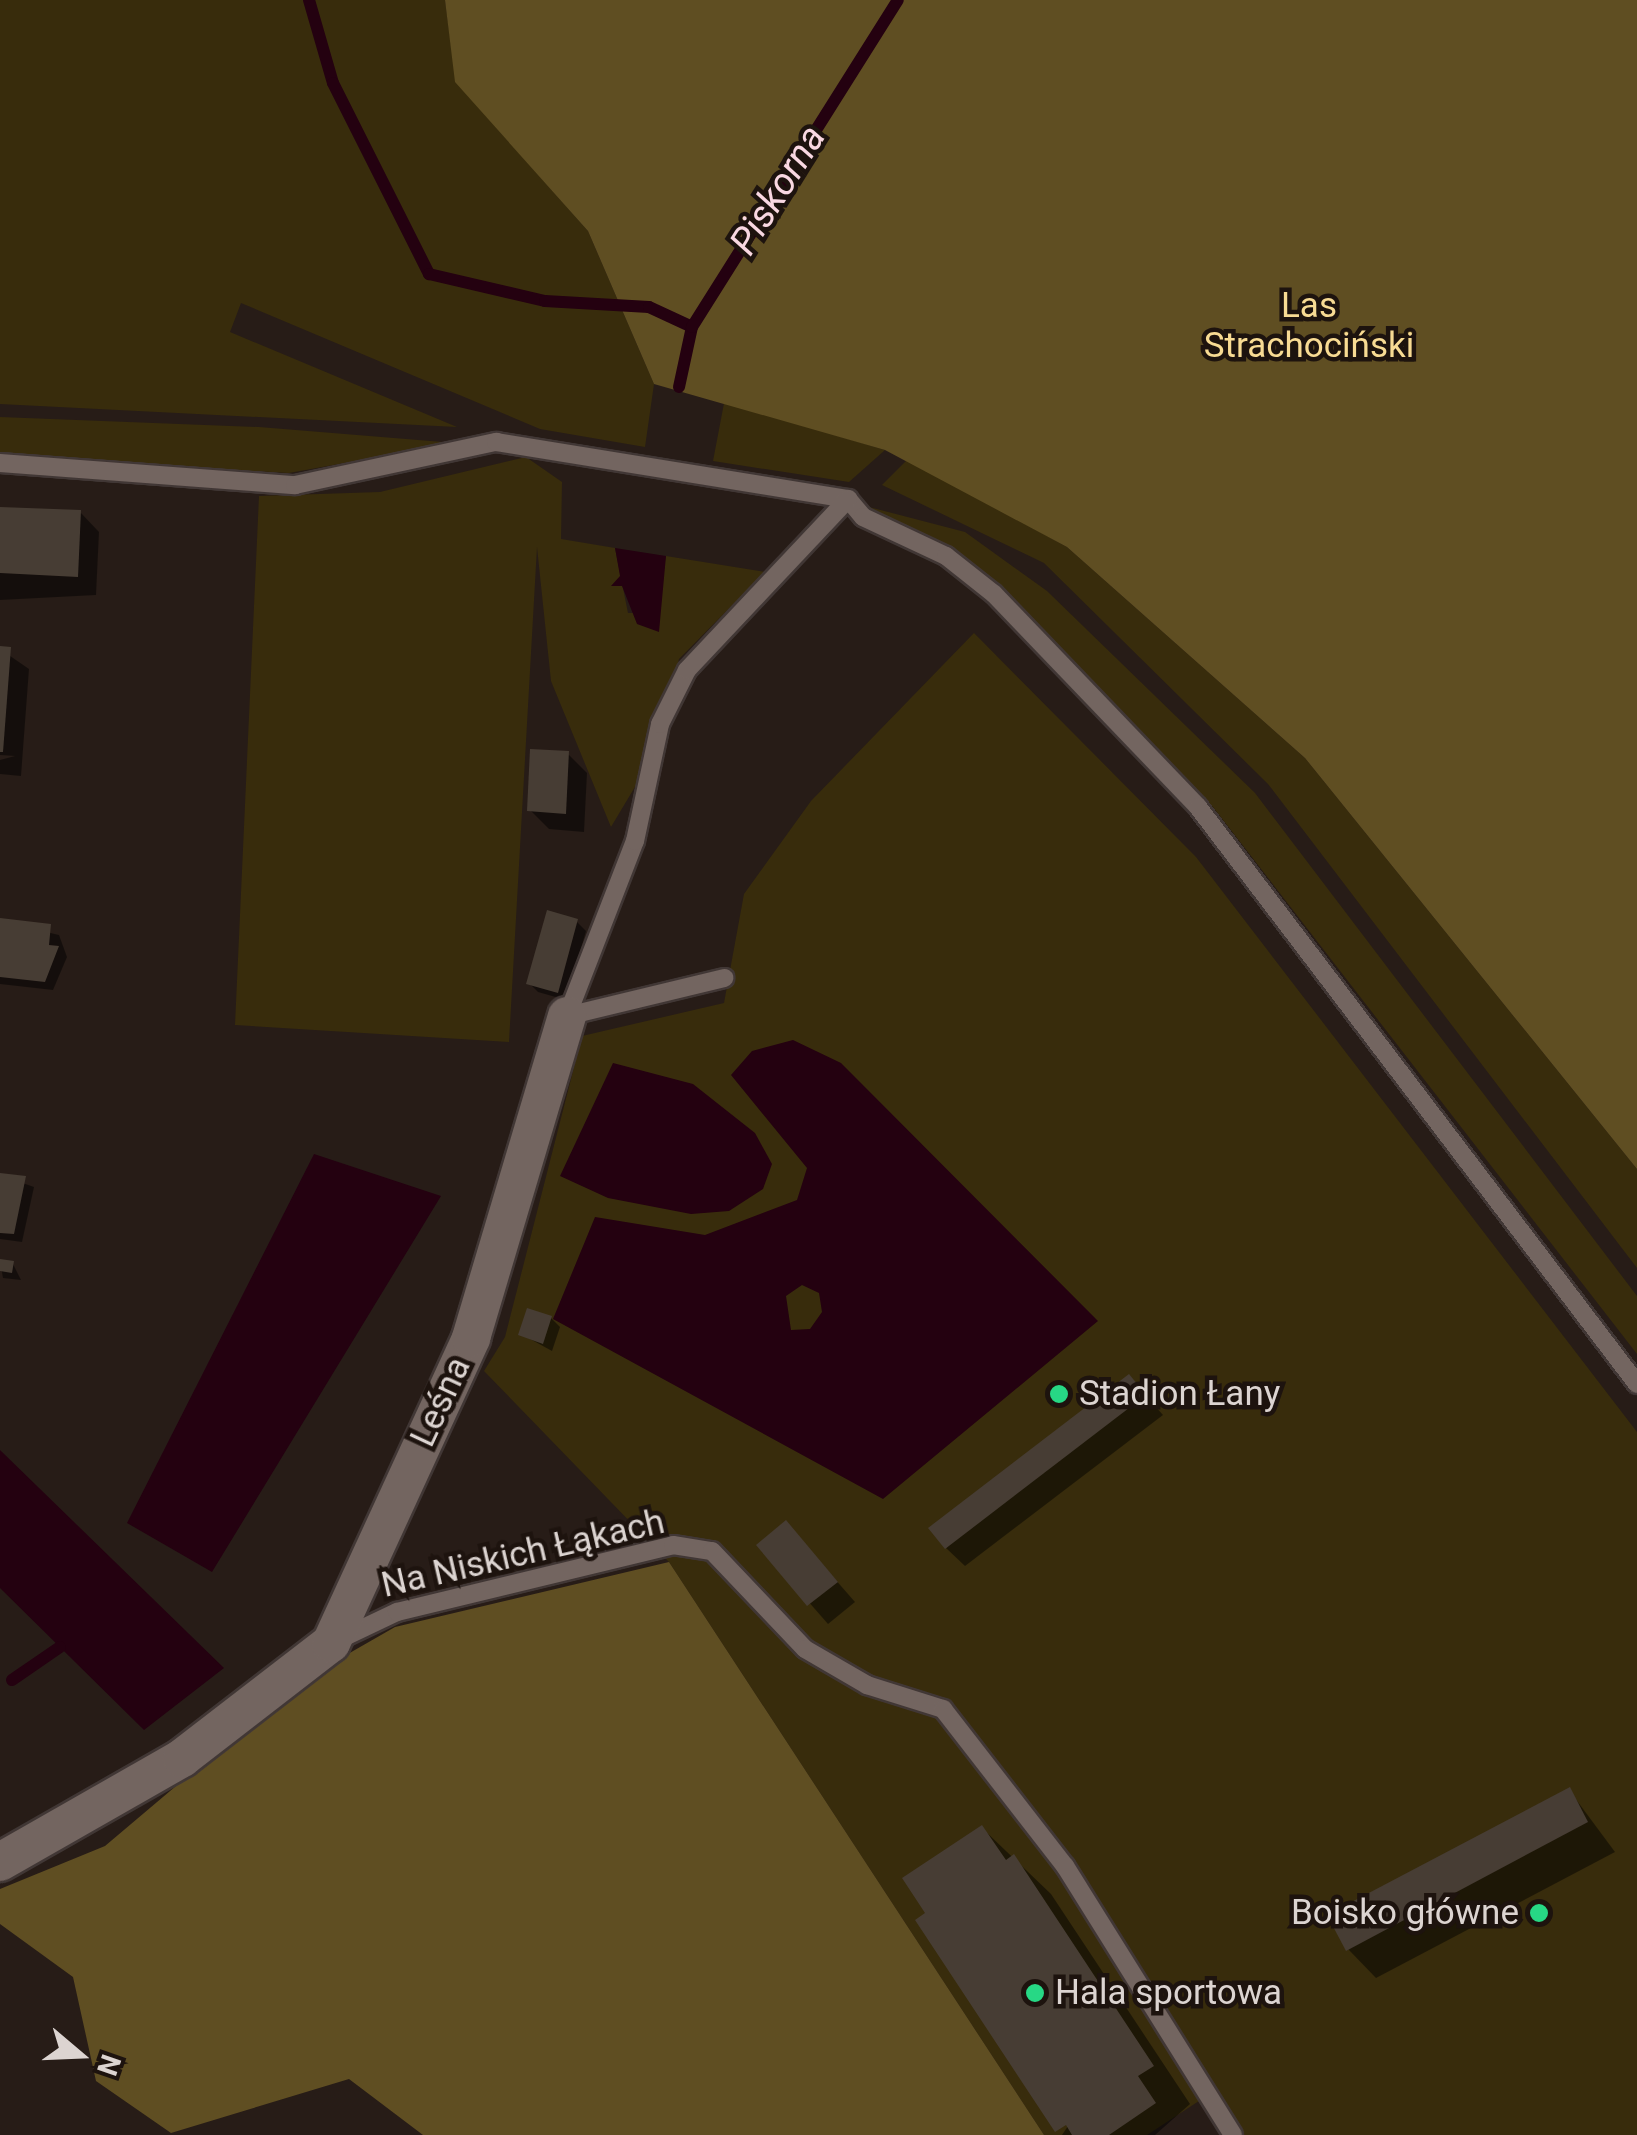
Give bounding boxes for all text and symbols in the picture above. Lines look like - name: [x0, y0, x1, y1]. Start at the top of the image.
- water label: Piskorna: [721, 117, 835, 263]
- park label: Las Strachociński: [1204, 285, 1414, 367]
- street label: Leśna: [402, 1351, 480, 1453]
- place label: Stadion Łany: [1079, 1373, 1280, 1415]
- marker: Stadion Łany: [1048, 1383, 1070, 1405]
- street label: Na Niskich Łąkach: [377, 1501, 669, 1607]
- place label: Boisko główne: [1291, 1892, 1519, 1934]
- marker: Boisko główne: [1528, 1902, 1550, 1924]
- place label: Hala sportowa: [1055, 1972, 1282, 2014]
- marker: Hala sportowa: [1024, 1982, 1046, 2004]
- north arrow: [30, 2005, 130, 2105]
- text: N: [90, 2050, 128, 2080]

